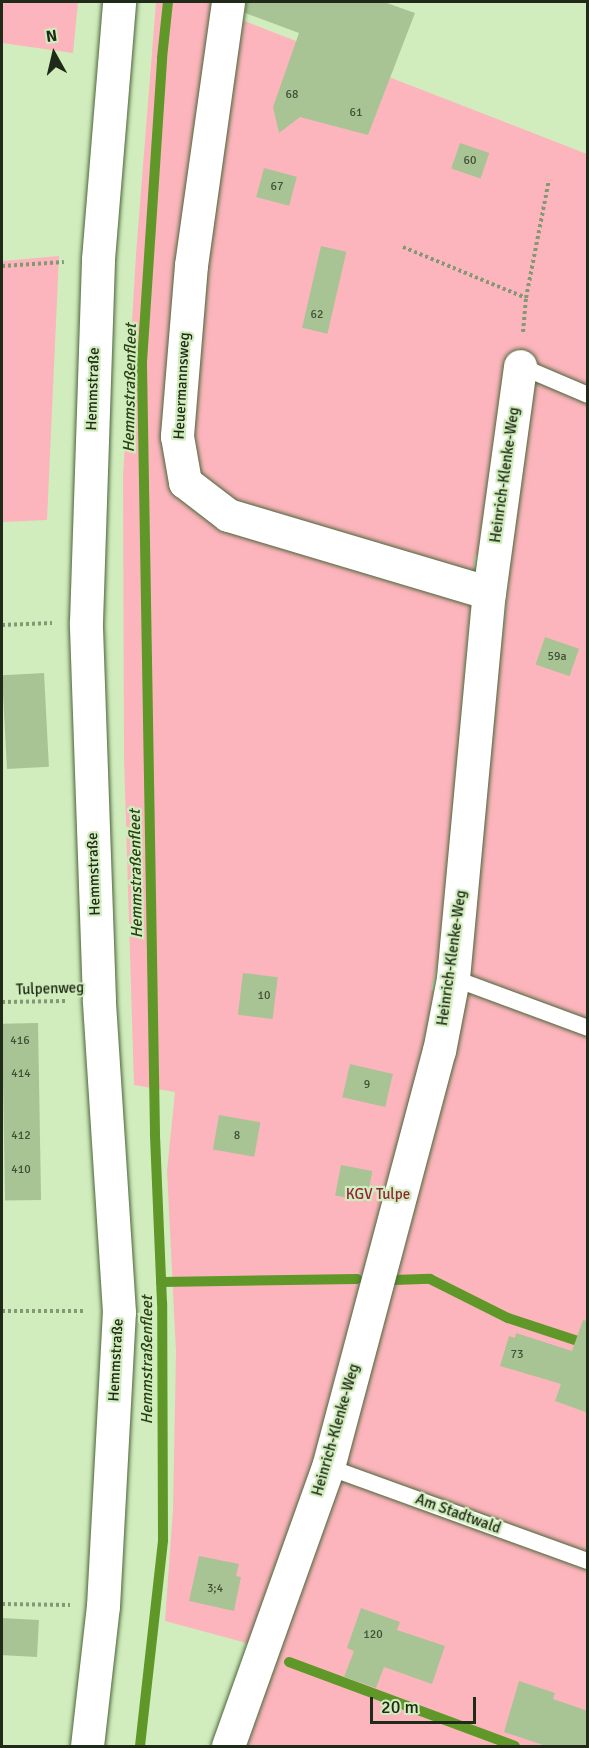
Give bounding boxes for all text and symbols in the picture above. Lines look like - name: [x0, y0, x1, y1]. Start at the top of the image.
- north arrow: [24, 24, 84, 84]
- text: N: [45, 25, 58, 47]
- house number: 68: [286, 88, 298, 102]
- house number: 61: [350, 106, 362, 120]
- house number: 60: [464, 154, 476, 168]
- house number: 67: [271, 180, 283, 194]
- house number: 62: [311, 308, 323, 322]
- water label: Hemmstraßenfleet: [119, 323, 141, 453]
- street label: Heuermannsweg: [170, 332, 194, 440]
- street label: Hemmstraße: [83, 347, 103, 431]
- street label: Heinrich-Klenke-Weg: [487, 406, 523, 544]
- house number: 59a: [547, 650, 567, 664]
- water label: Hemmstraßenfleet: [125, 809, 147, 939]
- street label: Hemmstraße: [84, 832, 104, 916]
- street label: Heinrich-Klenke-Weg: [434, 889, 470, 1027]
- street label: Tulpenweg: [16, 979, 84, 999]
- house number: 10: [258, 989, 270, 1003]
- house number: 416: [10, 1034, 30, 1048]
- house number: 414: [11, 1067, 31, 1081]
- house number: 9: [364, 1078, 370, 1092]
- house number: 412: [11, 1129, 31, 1143]
- house number: 8: [234, 1129, 240, 1143]
- house number: 410: [11, 1163, 31, 1177]
- park label: KGV Tulpe: [346, 1186, 410, 1204]
- water label: Hemmstraßenfleet: [137, 1296, 157, 1424]
- street label: Hemmstraße: [105, 1318, 127, 1402]
- house number: 73: [511, 1348, 523, 1362]
- street label: Heinrich-Klenke-Weg: [309, 1362, 363, 1498]
- street label: Am Stadtwald: [413, 1490, 503, 1538]
- house number: 3;4: [207, 1582, 223, 1596]
- house number: 120: [363, 1628, 383, 1642]
- scale bar: [373, 1685, 480, 1723]
- text: 20 m: [381, 1696, 419, 1718]

